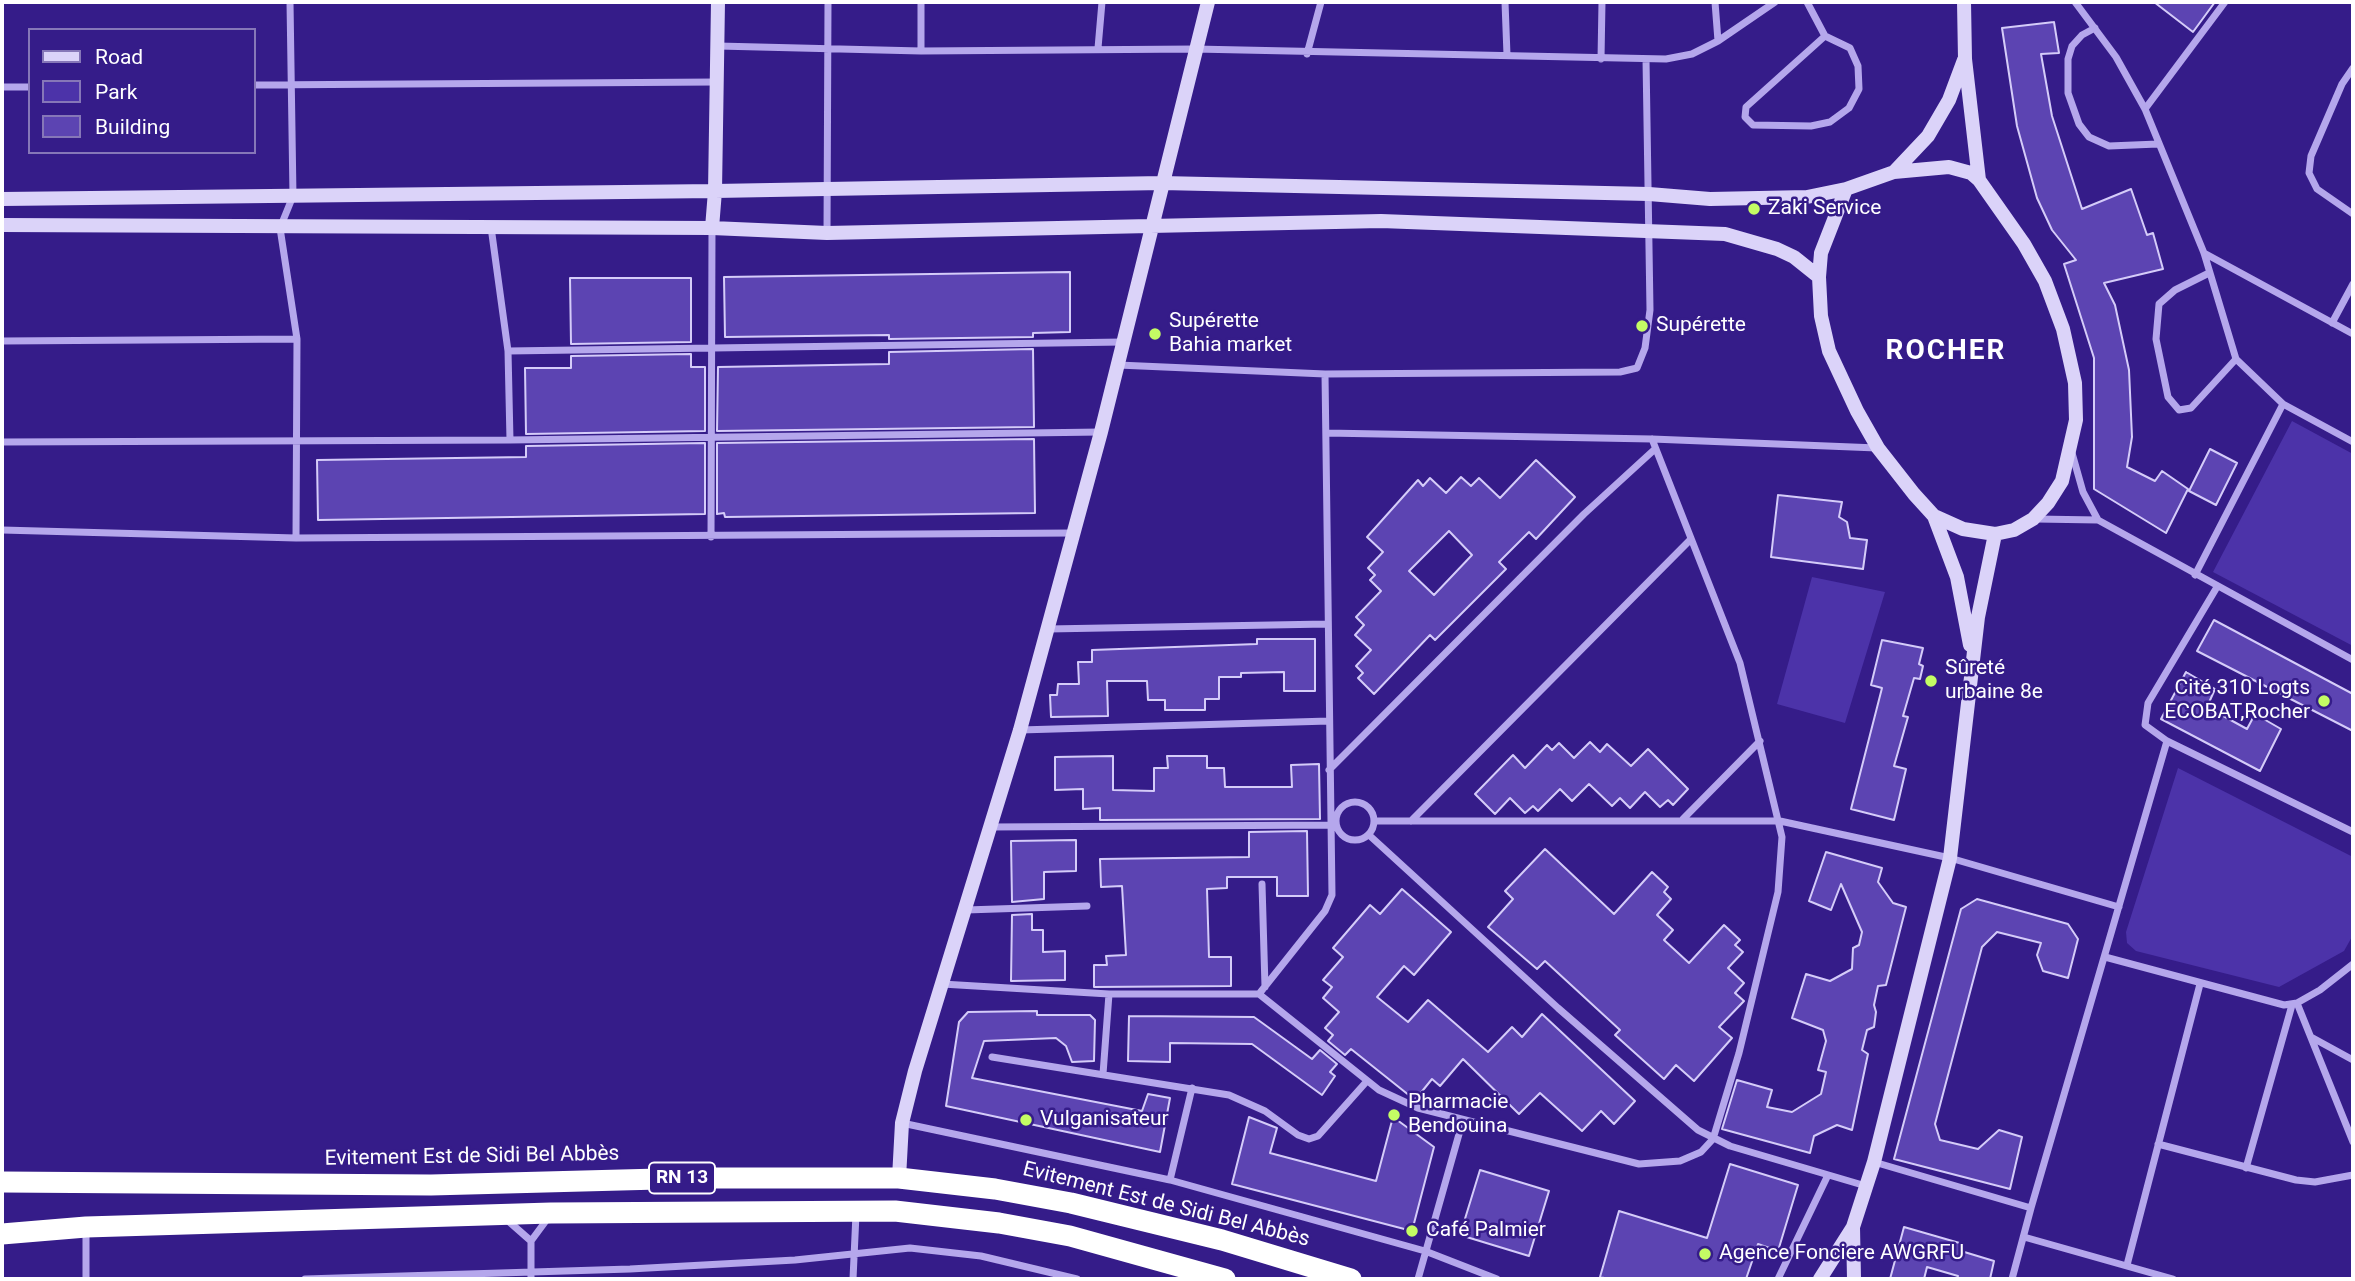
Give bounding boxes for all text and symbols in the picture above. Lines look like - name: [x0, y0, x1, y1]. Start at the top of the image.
- legend: [28, 28, 256, 154]
- text: Road: [95, 45, 143, 69]
- text: Park: [95, 80, 137, 104]
- text: Building: [95, 115, 170, 139]
- place label: Zaki Service: [1768, 196, 1881, 222]
- marker: Zaki Service: [1746, 201, 1762, 217]
- place label: Supérette Bahia market: [1169, 309, 1292, 359]
- place label: Supérette: [1656, 313, 1746, 339]
- marker: Supérette: [1634, 318, 1650, 334]
- marker: Supérette Bahia market: [1147, 326, 1163, 342]
- district label: ROCHER: [1886, 335, 2006, 369]
- place label: Sûreté urbaine 8e: [1945, 656, 2043, 706]
- marker: Sûreté urbaine 8e: [1923, 673, 1939, 689]
- place label: Cité 310 Logts ECOBAT,Rocher: [2164, 676, 2310, 726]
- marker: Cité 310 Logts ECOBAT,Rocher: [2316, 693, 2332, 709]
- place label: Pharmacie Bendouina: [1408, 1090, 1508, 1140]
- place label: Vulganisateur: [1040, 1107, 1169, 1133]
- marker: Pharmacie Bendouina: [1386, 1107, 1402, 1123]
- marker: Vulganisateur: [1018, 1112, 1034, 1128]
- street label: Evitement Est de Sidi Bel Abbès: [324, 1142, 620, 1172]
- street label: Evitement Est de Sidi Bel Abbès: [1020, 1157, 1312, 1253]
- road number: RN 13: [649, 1162, 715, 1194]
- place label: Café Palmier: [1426, 1218, 1546, 1244]
- marker: Café Palmier: [1404, 1223, 1420, 1239]
- place label: Agence Fonciere AWGRFU: [1719, 1241, 1964, 1267]
- marker: Agence Fonciere AWGRFU: [1697, 1246, 1713, 1262]

